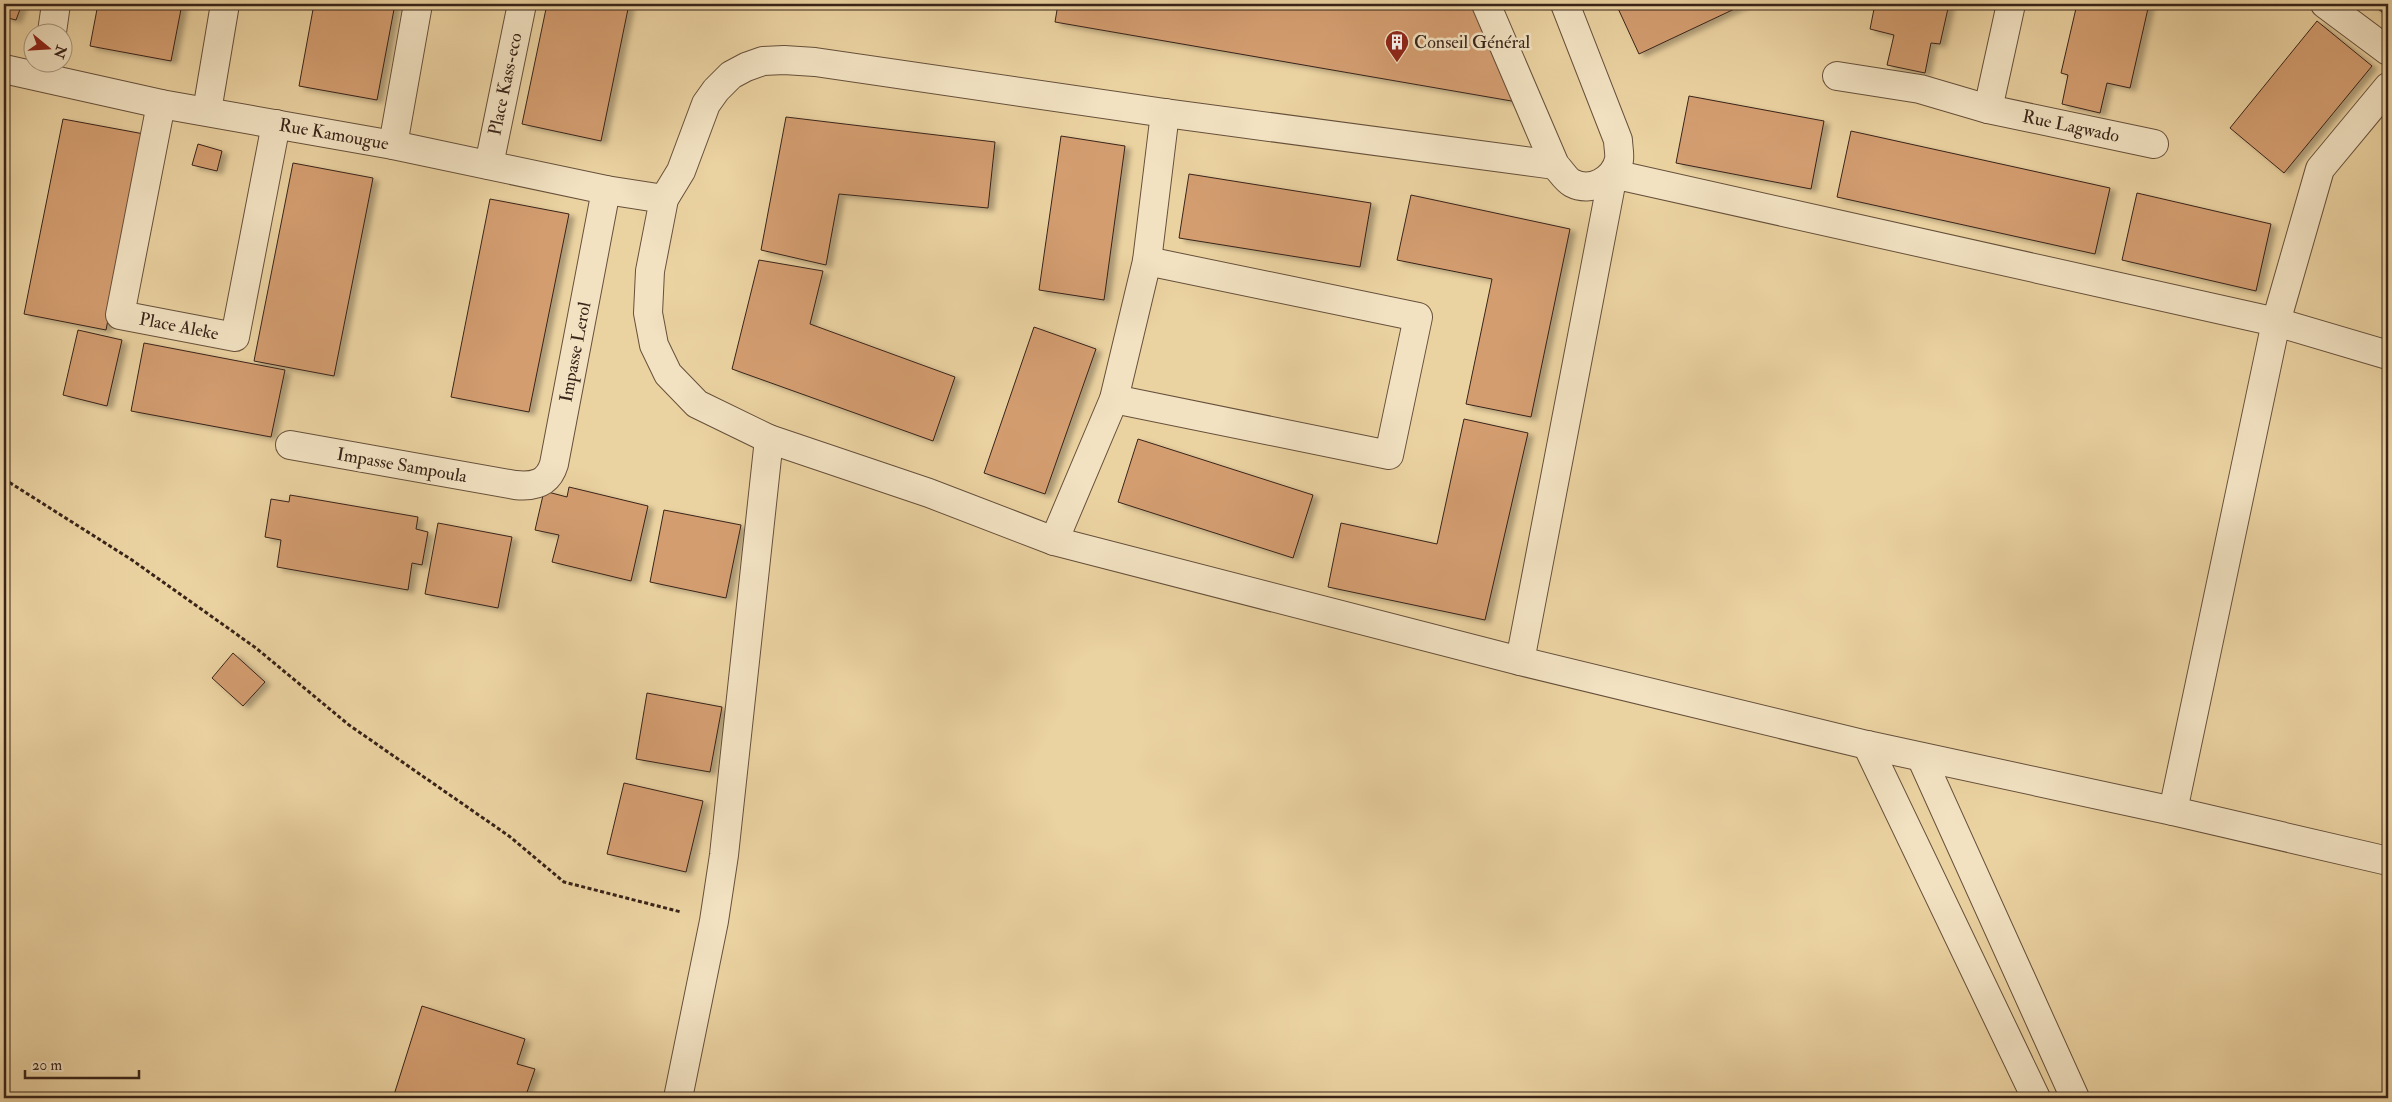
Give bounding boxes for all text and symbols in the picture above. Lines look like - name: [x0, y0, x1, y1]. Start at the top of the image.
- north arrow: [22, 22, 72, 72]
- building icon: Conseil Général: [1384, 29, 1410, 63]
- street label: Place Kass-eco: [483, 30, 528, 138]
- place label: Conseil Général: [1414, 31, 1531, 54]
- text: N: [50, 42, 70, 61]
- street label: Rue Lagwado: [2020, 105, 2122, 148]
- street label: Rue Kamougue: [277, 114, 391, 156]
- street label: Impasse Lerol: [554, 300, 597, 404]
- street label: Place Aleke: [137, 308, 221, 346]
- street label: Impasse Sampoula: [335, 443, 469, 488]
- scale bar: [25, 1047, 139, 1079]
- text: 20 m: [32, 1056, 62, 1075]

